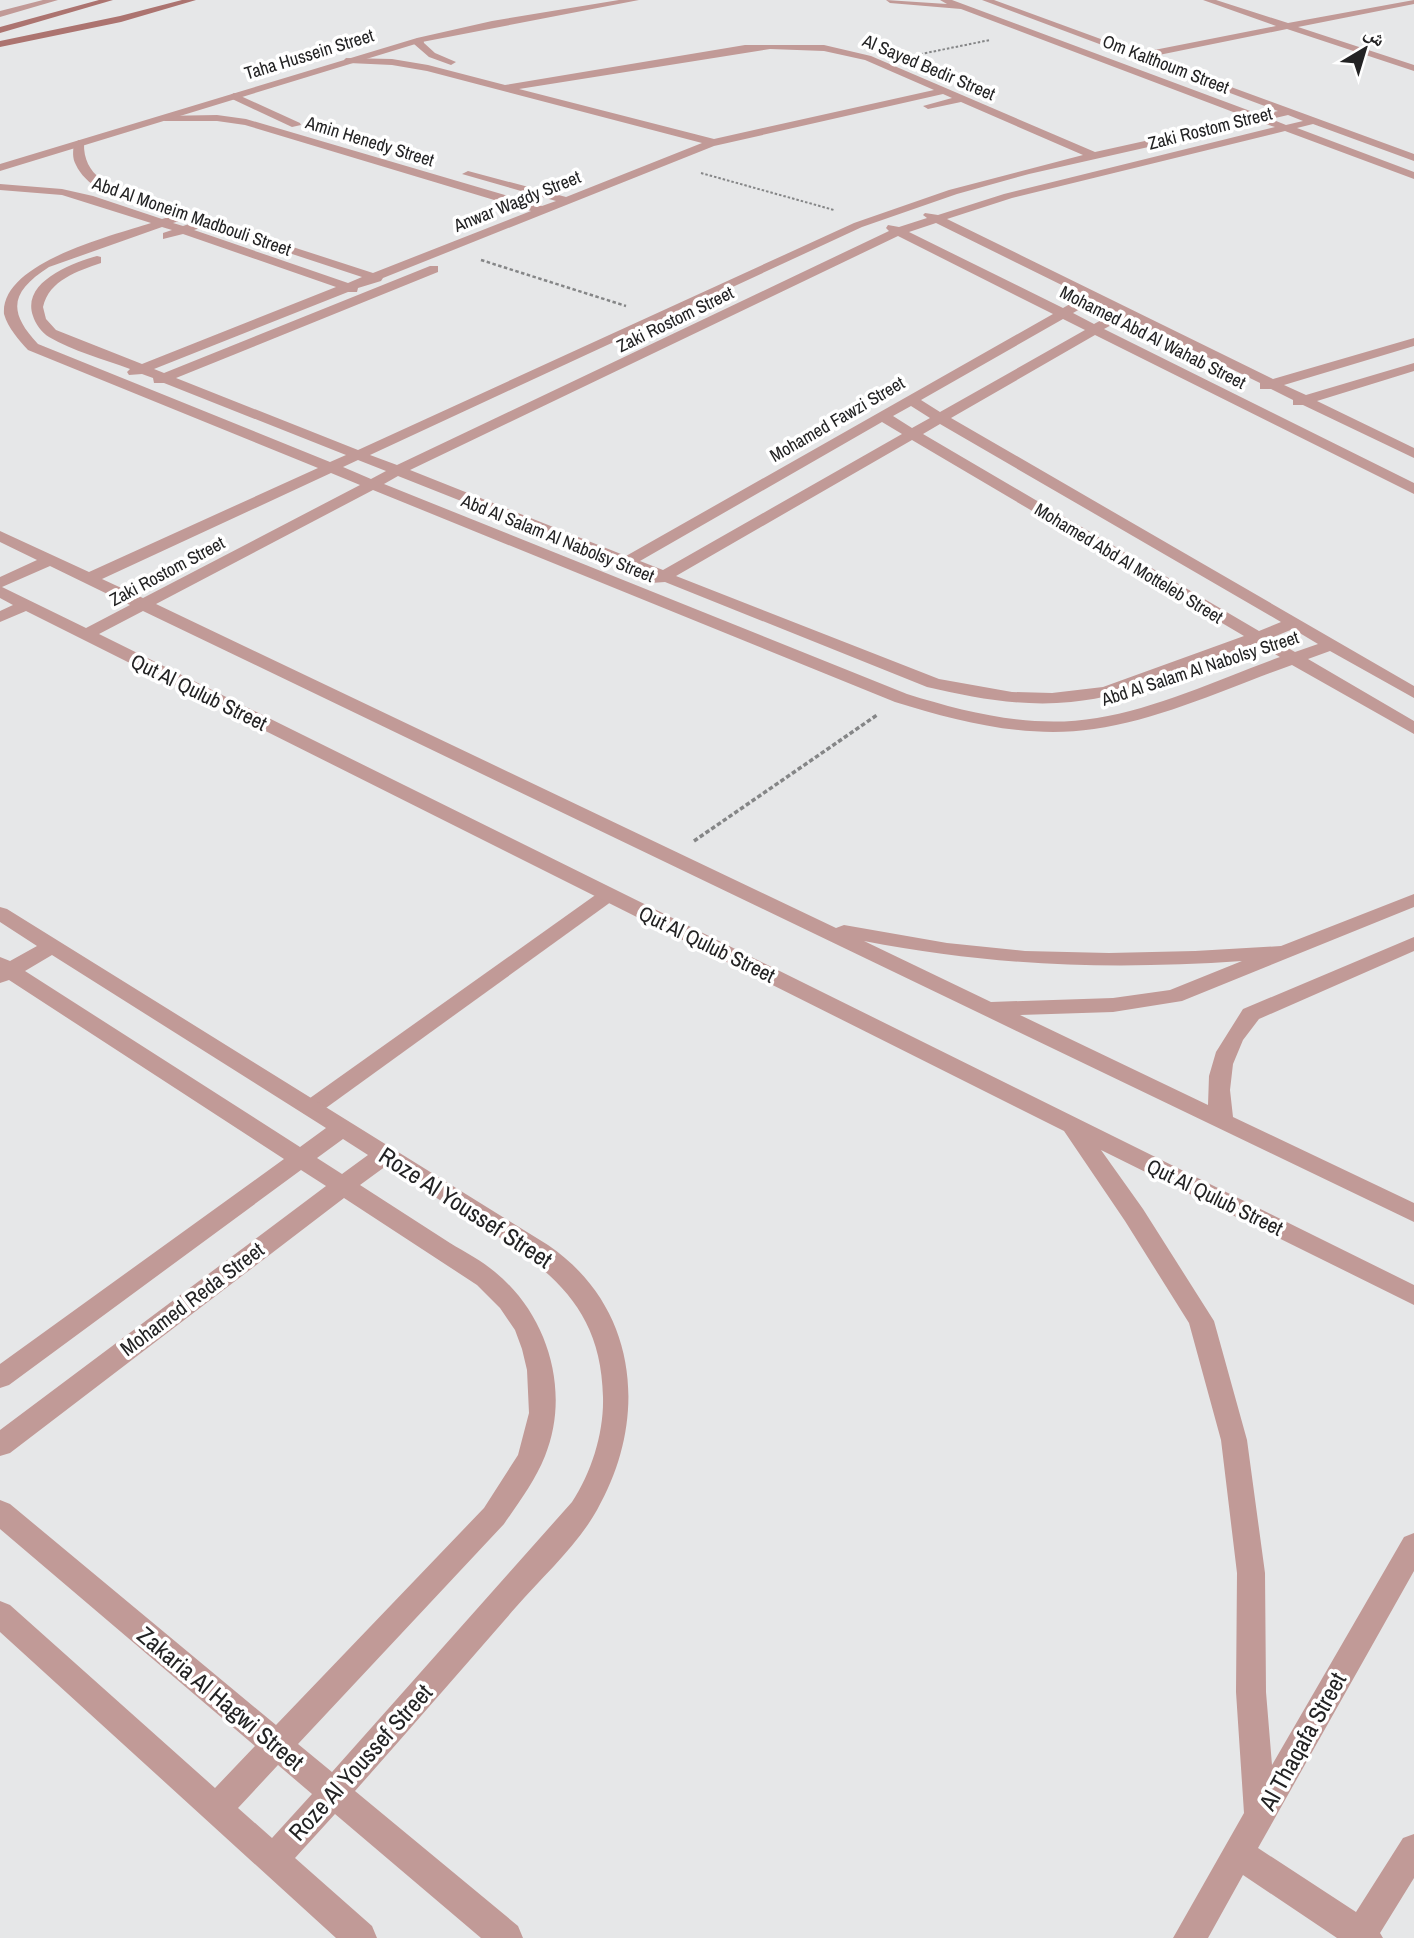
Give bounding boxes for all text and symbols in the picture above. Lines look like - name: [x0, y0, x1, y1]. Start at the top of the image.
- north arrow: [1330, 14, 1400, 84]
- text: ش: [1360, 19, 1391, 52]
- street label: Taha Hussein Street: [241, 22, 377, 86]
- street label: Al Sayed Bedir Street: [858, 27, 999, 106]
- street label: Om Kalthoum Street: [1099, 28, 1233, 100]
- street label: Zaki Rostom Street: [1145, 100, 1275, 156]
- street label: Amin Henedy Street: [302, 109, 437, 172]
- street label: Anwar Wagdy Street: [449, 164, 584, 238]
- street label: Abd Al Moneim Madbouli Street: [88, 170, 295, 262]
- street label: Mohamed Abd Al Wahab Street: [1056, 279, 1250, 395]
- street label: Zaki Rostom Street: [612, 280, 738, 358]
- street label: Mohamed Fawzi Street: [765, 370, 909, 468]
- street label: Abd Al Salam Al Nabolsy Street: [457, 487, 658, 588]
- street label: Mohamed Abd Al Motteleb Street: [1030, 497, 1228, 629]
- street label: Zaki Rostom Street: [105, 530, 229, 612]
- street label: Abd Al Salam Al Nabolsy Street: [1097, 624, 1302, 712]
- street label: Qut Al Qulub Street: [126, 646, 272, 738]
- street label: Qut Al Qulub Street: [634, 898, 780, 990]
- street label: Roze Al Youssef Street: [373, 1139, 559, 1275]
- street label: Qut Al Qulub Street: [1142, 1151, 1288, 1243]
- street label: Mohamed Reda Street: [114, 1235, 270, 1363]
- street label: Zakaria Al Hagwi Street: [131, 1619, 311, 1777]
- street label: Al Thaqafa Street: [1250, 1666, 1353, 1816]
- street label: Roze Al Youssef Street: [281, 1676, 439, 1847]

